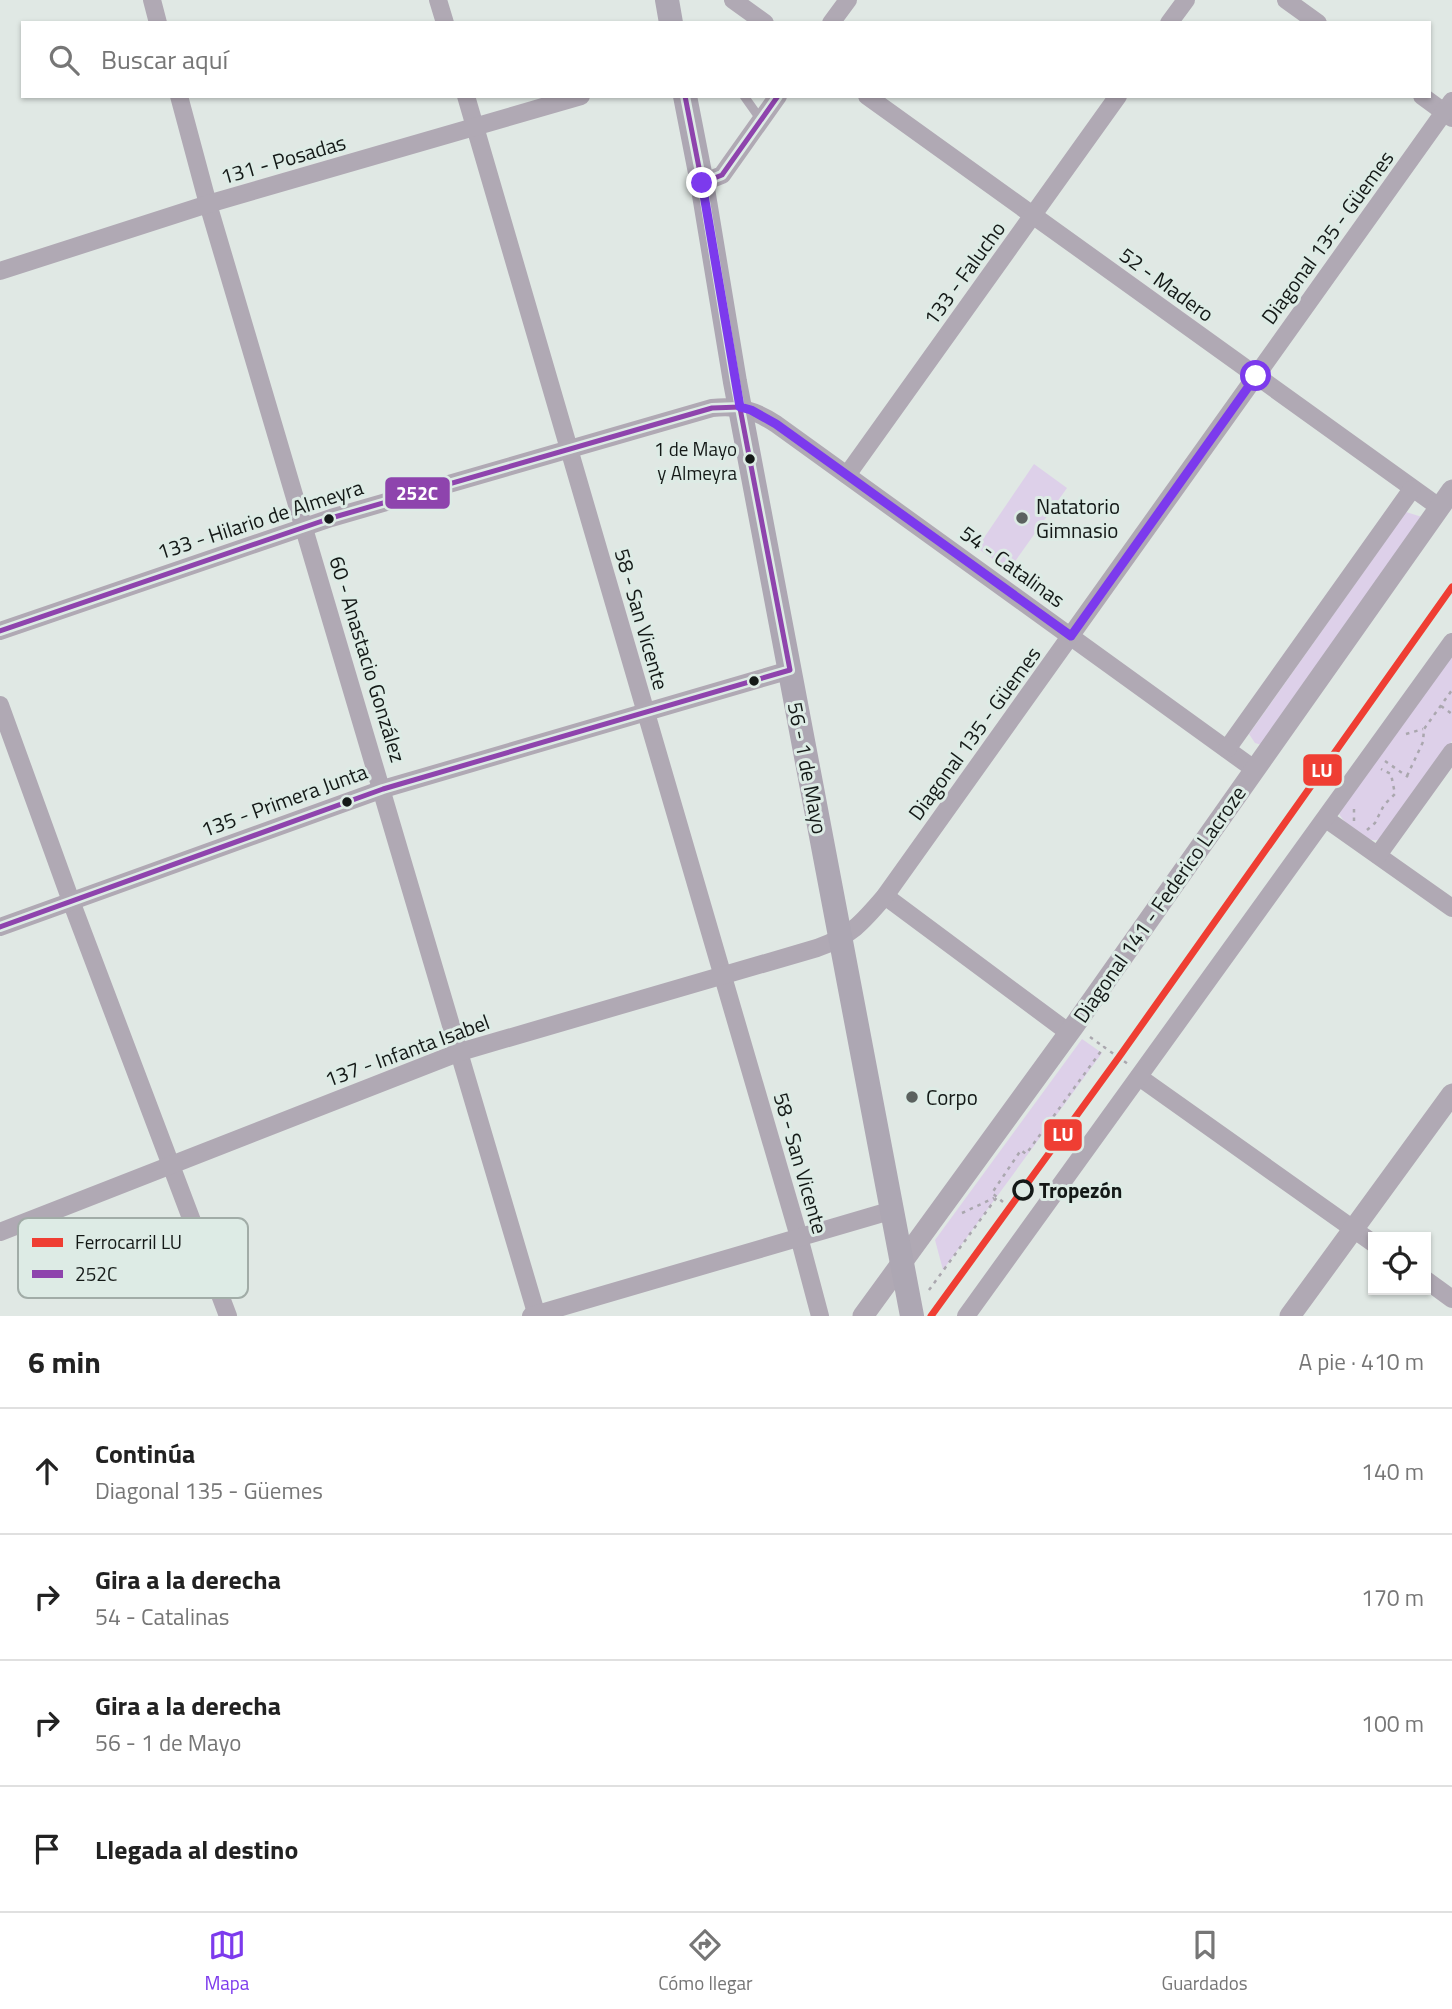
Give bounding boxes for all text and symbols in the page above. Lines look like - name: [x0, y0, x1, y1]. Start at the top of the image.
- search box: [21, 21, 1431, 98]
- text: Buscar aquí: [101, 40, 228, 79]
- icon: search: [45, 41, 83, 79]
- street label: 131 - Posadas: [217, 126, 349, 192]
- street label: Diagonal 135 - Güemes: [1253, 143, 1401, 331]
- route end: [686, 167, 717, 198]
- street label: 133 - Falucho: [915, 214, 1013, 332]
- street label: 52 - Madero: [1113, 239, 1221, 329]
- route start: [1240, 360, 1271, 391]
- place label: 1 de Mayo y Almeyra: [654, 434, 737, 487]
- marker: 1 de Mayo y Almeyra: [743, 452, 757, 466]
- street label: 133 - Hilario de Almeyra: [153, 470, 368, 567]
- line badge: 252C: [384, 476, 451, 510]
- text: 252C: [396, 478, 438, 507]
- place label: Natatorio Gimnasio: [1036, 490, 1120, 546]
- marker: Natatorio Gimnasio: [1014, 510, 1030, 526]
- unlabelled marker: [322, 512, 336, 526]
- street label: 54 - Catalinas: [954, 517, 1072, 615]
- street label: 58 - San Vicente: [607, 545, 677, 693]
- street label: 60 - Anastacio González: [321, 552, 415, 766]
- street label: Diagonal 135 - Güemes: [900, 639, 1048, 827]
- unlabelled marker: [747, 674, 761, 688]
- street label: 56 - 1 de Mayo: [780, 699, 836, 837]
- line badge: LU: [1302, 753, 1343, 787]
- street label: 135 - Primera Junta: [196, 755, 372, 845]
- text: LU: [1311, 755, 1333, 784]
- street label: Diagonal 141 - Federico Lacroze: [1065, 779, 1253, 1029]
- unlabelled marker: [340, 795, 354, 809]
- street label: 137 - Infanta Isabel: [320, 1005, 494, 1095]
- place label: Corpo: [926, 1081, 978, 1113]
- street label: 58 - San Vicente: [766, 1089, 836, 1237]
- marker: Corpo: [904, 1089, 920, 1105]
- line badge: LU: [1043, 1118, 1083, 1152]
- text: LU: [1052, 1119, 1074, 1148]
- place label: Tropezón: [1039, 1174, 1122, 1206]
- marker: Tropezón: [1013, 1180, 1033, 1200]
- legend: [18, 1218, 248, 1298]
- text: Ferrocarril LU: [75, 1227, 182, 1256]
- map controls: [1368, 1232, 1431, 1295]
- button: locate: [1368, 1232, 1431, 1295]
- text: 252C: [75, 1259, 117, 1288]
- text: 6 min: [28, 1339, 101, 1385]
- text: A pie · 410 m: [1298, 1344, 1424, 1379]
- text: Continúa: [95, 1434, 195, 1473]
- icon: ahead: [28, 1452, 66, 1490]
- text: 140 m: [1361, 1454, 1424, 1489]
- text: Diagonal 135 - Güemes: [95, 1473, 323, 1508]
- text: Gira a la derecha: [95, 1560, 281, 1599]
- icon: right: [28, 1578, 66, 1616]
- text: 170 m: [1361, 1580, 1424, 1615]
- text: 54 - Catalinas: [95, 1599, 230, 1634]
- text: Gira a la derecha: [95, 1686, 281, 1725]
- icon: right: [28, 1704, 66, 1742]
- text: 100 m: [1361, 1706, 1424, 1741]
- text: 56 - 1 de Mayo: [95, 1725, 242, 1760]
- icon: arrive: [28, 1830, 66, 1868]
- text: Llegada al destino: [95, 1830, 298, 1869]
- tab: Mapa: [204, 1926, 249, 1997]
- tab: Cómo llegar: [658, 1926, 753, 1997]
- tab: Guardados: [1161, 1926, 1248, 1997]

